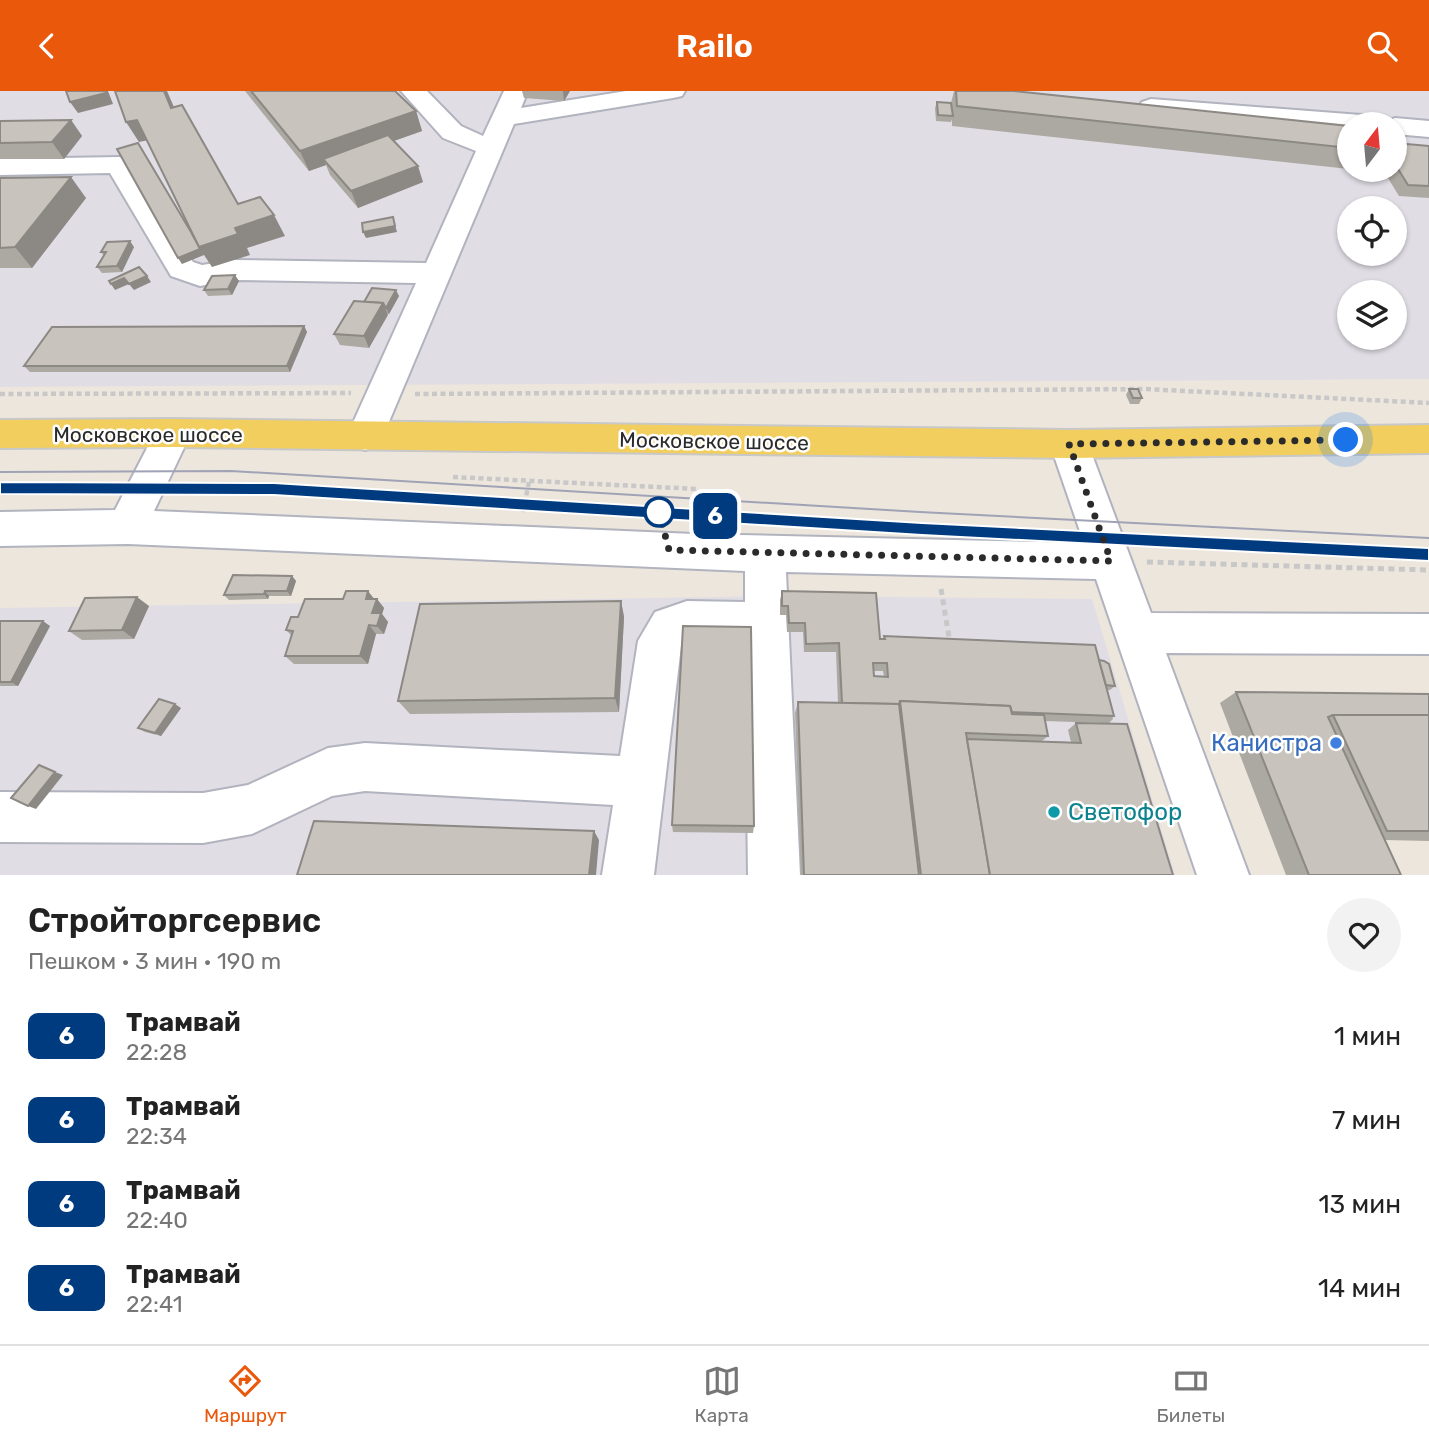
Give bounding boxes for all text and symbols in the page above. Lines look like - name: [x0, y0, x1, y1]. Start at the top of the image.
- icon: back: [28, 27, 66, 65]
- text: Railo: [676, 27, 753, 65]
- icon: search: [1363, 27, 1401, 65]
- north arrow: [1337, 112, 1407, 182]
- map controls: [1337, 112, 1407, 350]
- button: locate: [1337, 196, 1407, 266]
- button: layers: [1337, 280, 1407, 350]
- street label: Московское шоссе: [53, 422, 243, 447]
- your location: [1328, 422, 1363, 457]
- street label: Московское шоссе: [619, 427, 809, 455]
- line badge: 6: [692, 493, 738, 539]
- unlabelled marker: [644, 497, 674, 527]
- text: 6: [707, 502, 723, 530]
- place label: Канистра: [1211, 729, 1322, 757]
- marker: Канистра: [1328, 735, 1344, 751]
- place label: Светофор: [1068, 798, 1182, 826]
- marker: Светофор: [1046, 804, 1062, 820]
- button: heart: [1327, 898, 1401, 972]
- text: Стройторгсервис: [28, 901, 321, 940]
- text: Пешком · 3 мин · 190 m: [28, 947, 281, 975]
- text: Трамвай: [126, 1007, 241, 1038]
- text: 1 мин: [1334, 1021, 1401, 1052]
- text: 6: [59, 1022, 74, 1050]
- text: 22:28: [126, 1038, 187, 1066]
- text: Трамвай: [126, 1091, 241, 1122]
- text: 7 мин: [1332, 1105, 1401, 1136]
- text: 6: [59, 1106, 74, 1134]
- text: 22:34: [126, 1122, 187, 1150]
- text: Трамвай: [126, 1175, 241, 1206]
- text: 13 мин: [1318, 1189, 1401, 1220]
- text: 6: [59, 1190, 74, 1218]
- text: 22:40: [126, 1206, 188, 1234]
- text: Трамвай: [126, 1259, 241, 1290]
- text: 14 мин: [1318, 1273, 1401, 1304]
- text: 6: [59, 1274, 74, 1302]
- text: 22:41: [126, 1290, 183, 1318]
- tab: Маршрут: [204, 1362, 287, 1427]
- tab: Карта: [695, 1362, 749, 1427]
- tab: Билеты: [1157, 1362, 1225, 1427]

